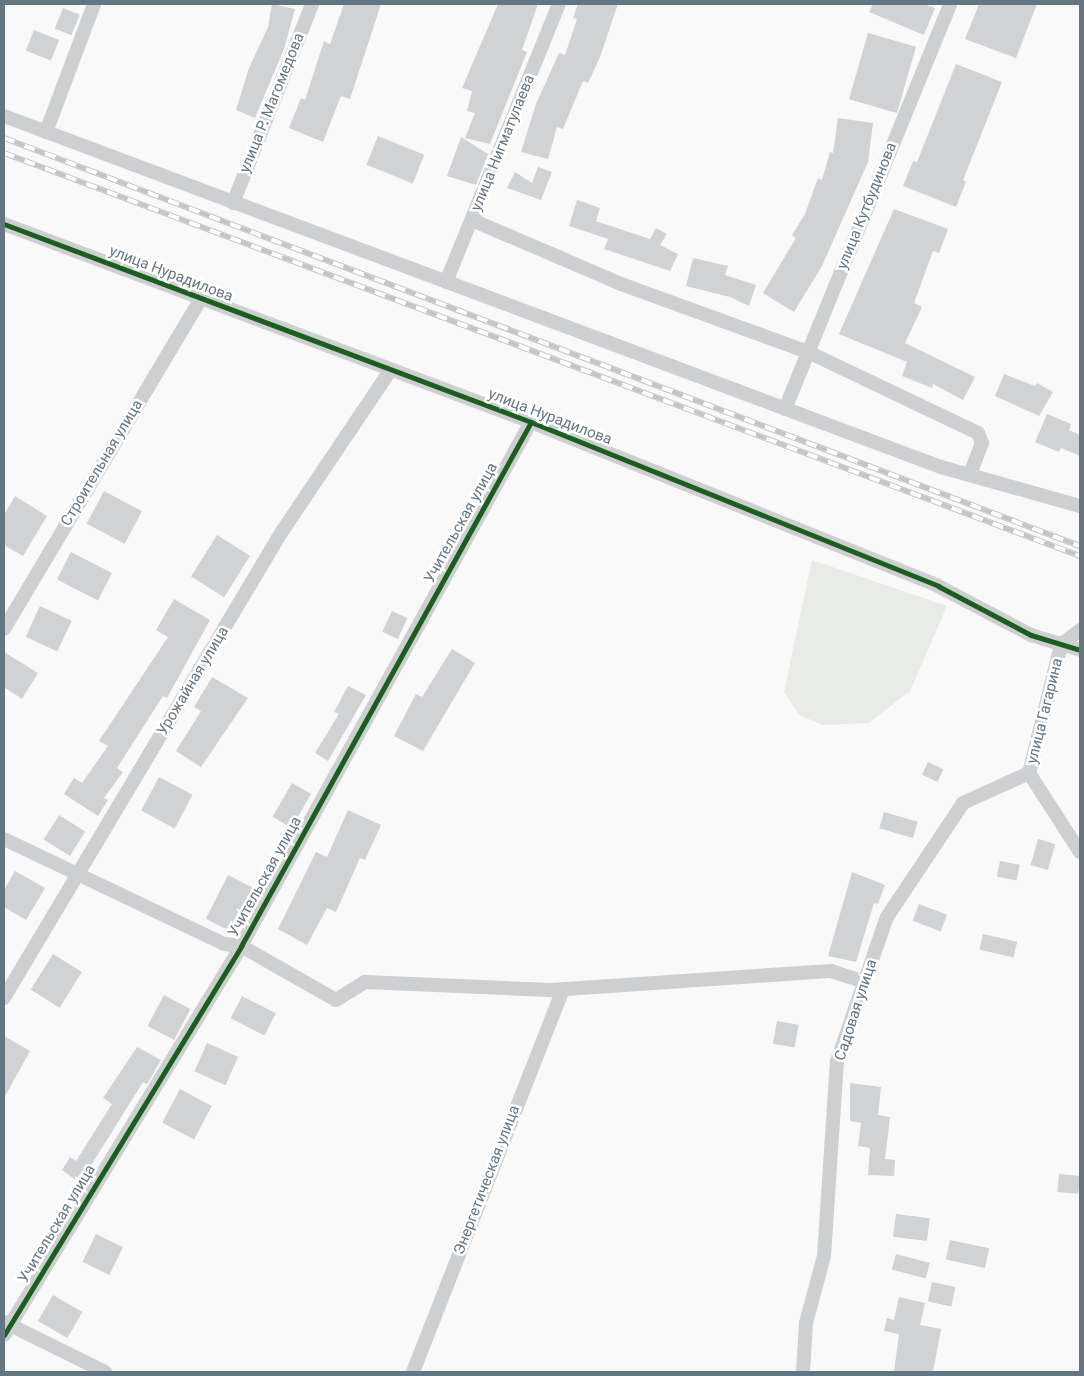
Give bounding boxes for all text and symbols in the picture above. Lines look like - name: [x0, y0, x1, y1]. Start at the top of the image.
- street label: улица Р. Магомедова: [236, 31, 308, 175]
- street label: улица Нигматулаева: [467, 72, 539, 214]
- street label: улица Кутбудинова: [833, 140, 901, 272]
- street label: улица Нурадилова: [107, 242, 235, 306]
- street label: улица Нурадилова: [486, 385, 614, 449]
- street label: Строительная улица: [57, 397, 147, 529]
- street label: Учительская улица: [420, 460, 502, 586]
- street label: Урожайная улица: [153, 623, 233, 739]
- street label: улица Гагарина: [1023, 656, 1067, 766]
- street label: Учительская улица: [224, 814, 306, 940]
- street label: Садовая улица: [831, 957, 881, 1063]
- street label: Энергетическая улица: [450, 1103, 524, 1257]
- street label: Учительская улица: [15, 1162, 99, 1286]

